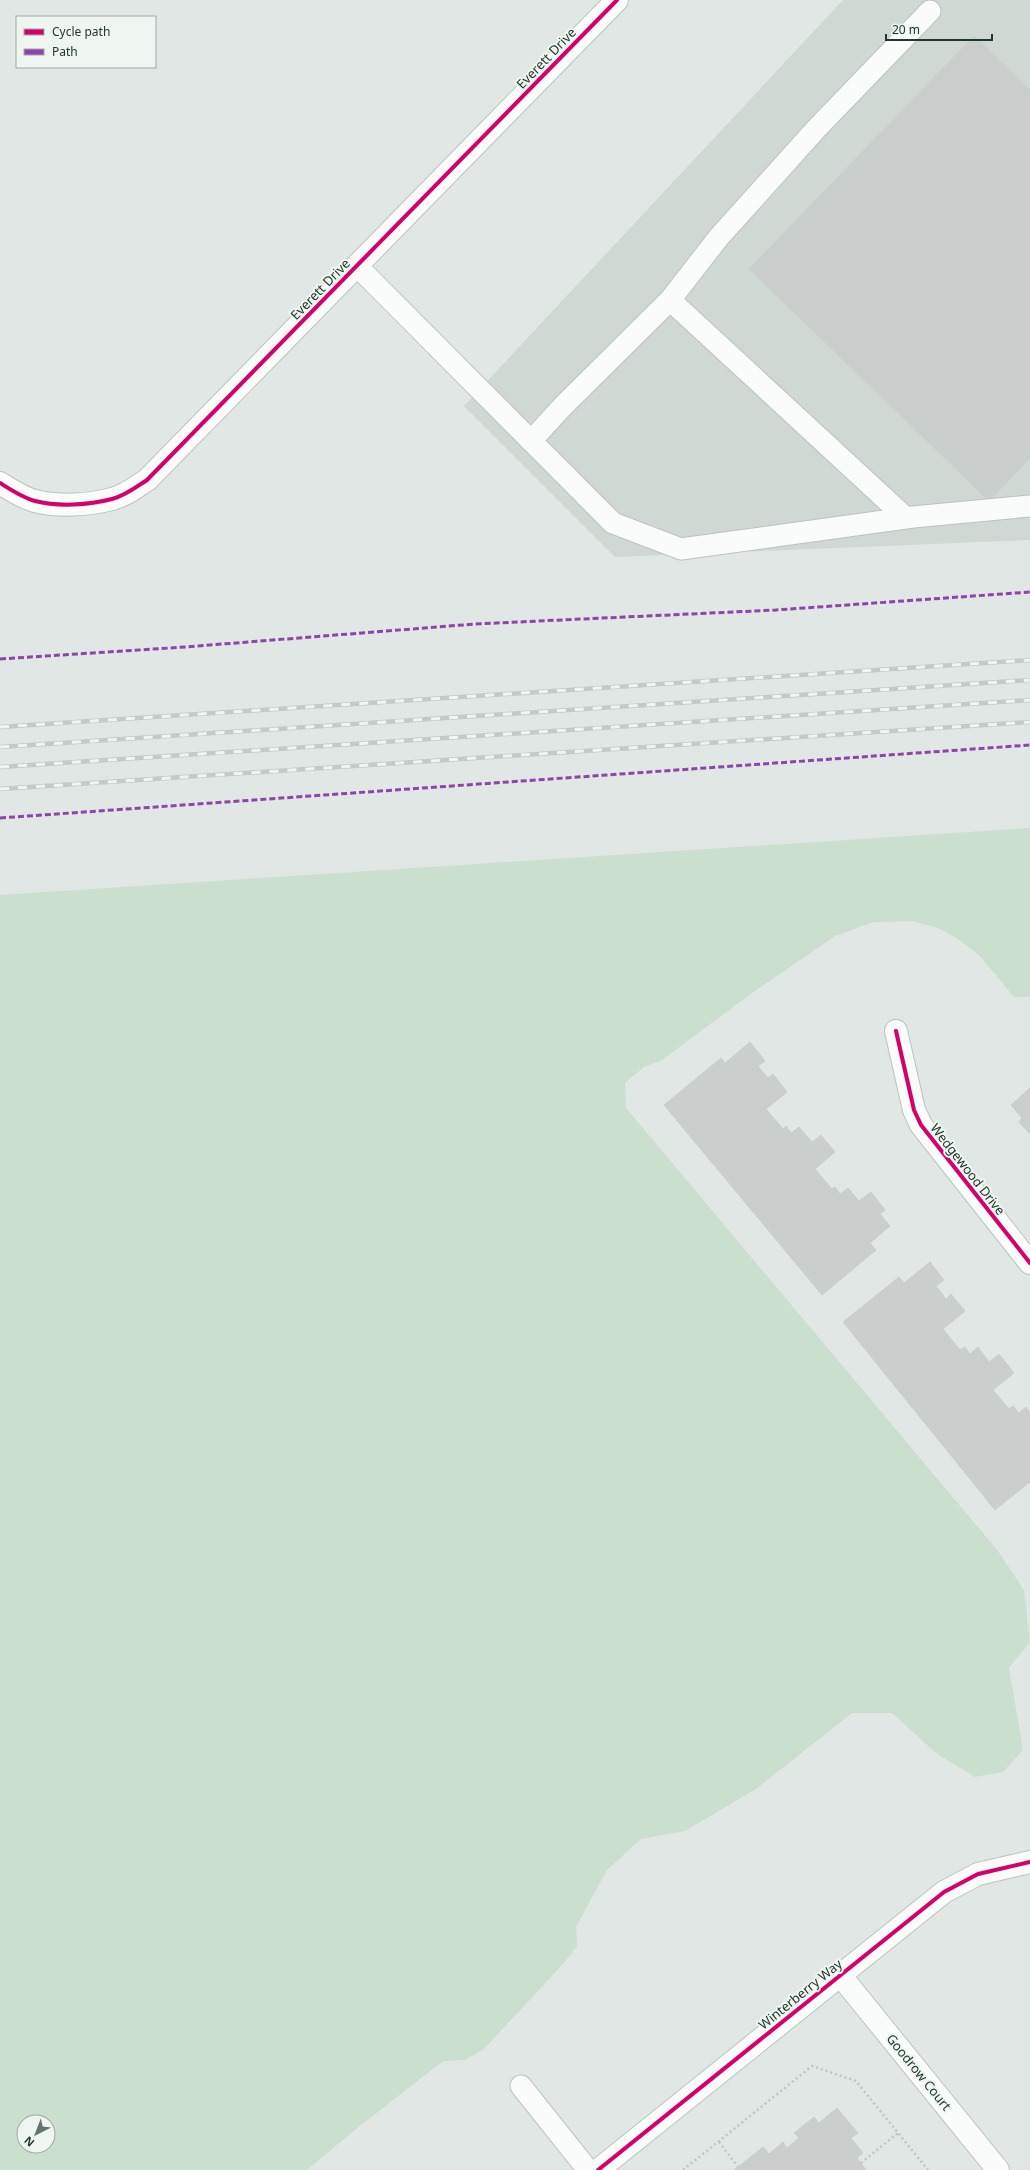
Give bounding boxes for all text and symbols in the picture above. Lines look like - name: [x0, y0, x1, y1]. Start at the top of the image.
- legend: [16, 16, 156, 68]
- scale bar: [886, 16, 992, 42]
- text: 20 m: [892, 21, 920, 38]
- text: Cycle path: [52, 23, 110, 40]
- street label: Everett Drive: [512, 24, 580, 92]
- text: Path: [52, 43, 78, 60]
- street label: Everett Drive: [286, 255, 354, 323]
- street label: Wedgewood Drive: [927, 1119, 1009, 1219]
- street label: Winterberry Way: [754, 1954, 846, 2033]
- street label: Goodrow Court: [883, 2030, 956, 2114]
- north arrow: [16, 2114, 56, 2154]
- text: N: [21, 2133, 37, 2150]

